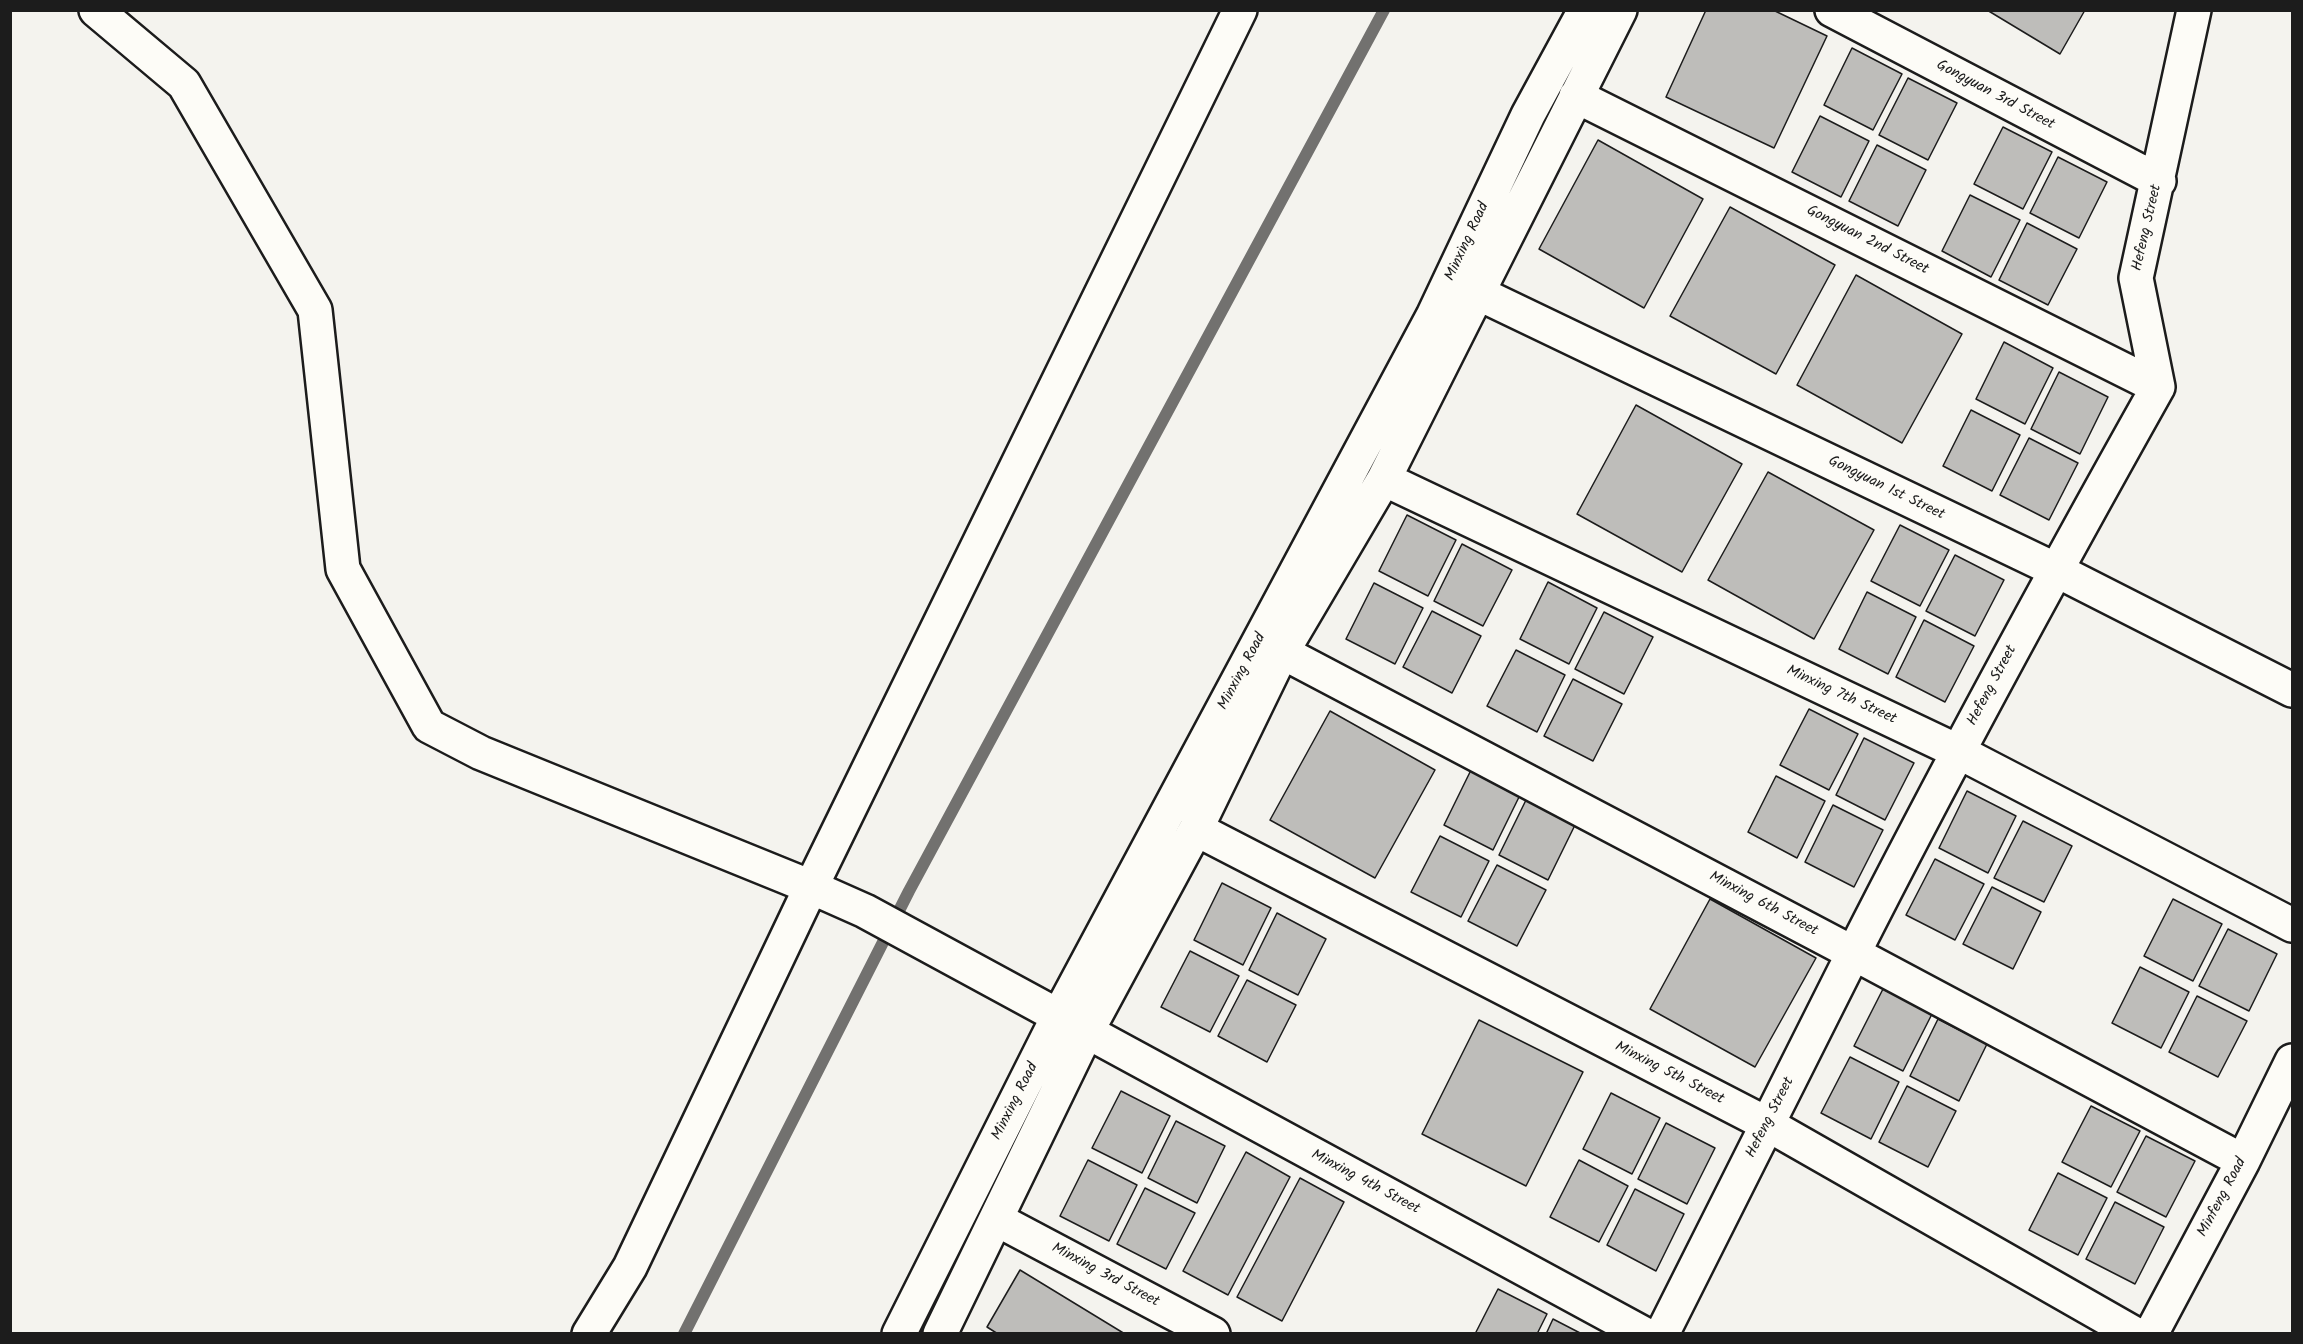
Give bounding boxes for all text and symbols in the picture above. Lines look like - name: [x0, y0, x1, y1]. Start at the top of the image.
- street label: Gongyuan 3rd Street: [1933, 57, 2057, 135]
- street label: Hefeng Street: [2129, 183, 2167, 273]
- street label: Minxing Road: [1442, 200, 1494, 284]
- street label: Gongyuan 2nd Street: [1803, 202, 1931, 280]
- street label: Gongyuan 1st Street: [1825, 453, 1947, 525]
- street label: Minxing Road: [1215, 630, 1271, 714]
- street label: Hefeng Street: [1964, 643, 2022, 729]
- street label: Minxing 7th Street: [1783, 663, 1899, 729]
- street label: Minxing 6th Street: [1705, 869, 1821, 941]
- street label: Minxing 5th Street: [1611, 1039, 1727, 1109]
- street label: Minxing Road: [989, 1060, 1043, 1144]
- street label: Hefeng Street: [1743, 1075, 1799, 1161]
- street label: Minxing 4th Street: [1307, 1147, 1423, 1219]
- street label: Minfeng Road: [2195, 1155, 2251, 1241]
- street label: Minxing 3rd Street: [1048, 1240, 1162, 1312]

